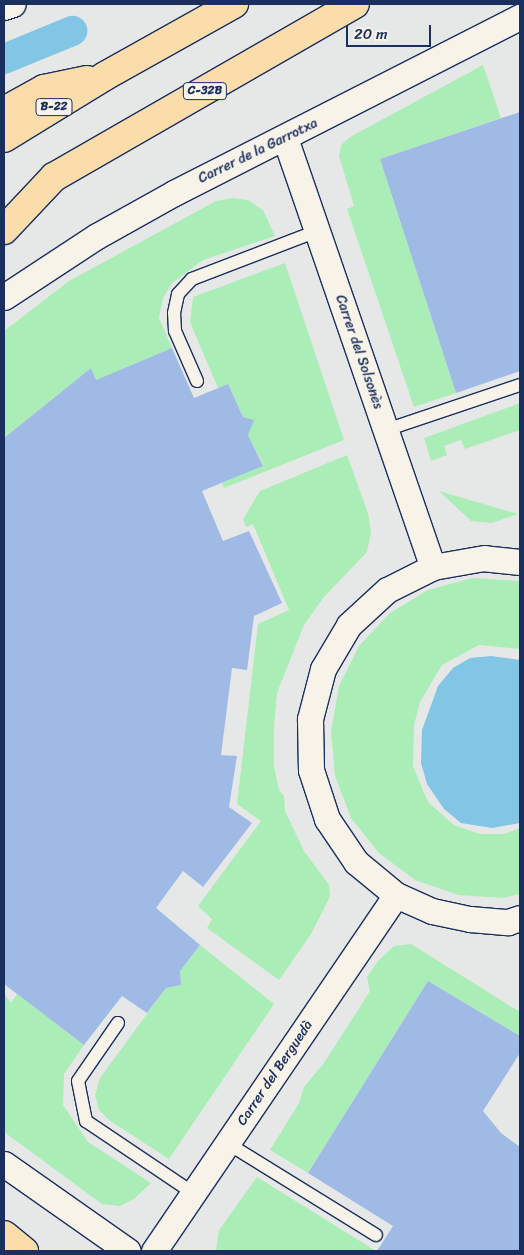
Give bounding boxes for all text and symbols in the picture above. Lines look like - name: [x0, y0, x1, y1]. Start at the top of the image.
- scale bar: [349, 15, 434, 47]
- text: 20 m: [354, 21, 388, 47]
- road number: C-32B: [182, 82, 228, 100]
- road number: B-22: [35, 98, 73, 116]
- street label: Carrer de la Garrotxa: [196, 115, 320, 187]
- street label: Carrer del Solsonès: [331, 292, 387, 412]
- street label: Carrer del Berguedà: [233, 1017, 317, 1129]

